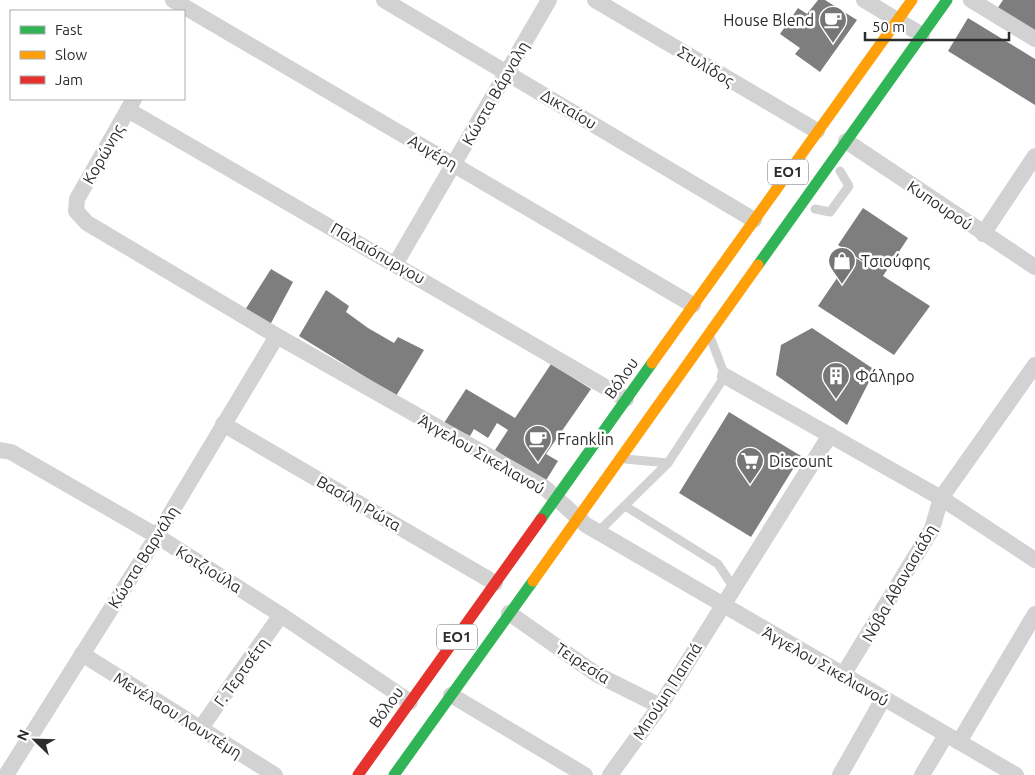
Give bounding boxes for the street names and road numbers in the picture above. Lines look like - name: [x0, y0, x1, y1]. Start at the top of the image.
- street label: Κώστα Βάρναλη: [458, 38, 532, 148]
- street label: Στυλίδος: [674, 42, 737, 91]
- street label: Δικταίου: [538, 85, 600, 133]
- street label: Κορώνης: [79, 121, 128, 188]
- street label: Αυγέρη: [405, 131, 461, 173]
- road number: ΕΟ1: [768, 160, 808, 184]
- street label: Κυπουρού: [904, 177, 976, 233]
- street label: Παλαιόπυργου: [328, 219, 428, 287]
- street label: Βόλου: [600, 354, 642, 402]
- street label: Άγγελου Σικελιανού: [416, 411, 548, 497]
- street label: Βασίλη Ρώτα: [314, 472, 405, 535]
- street label: Κώστα Βαρνάλη: [104, 503, 182, 611]
- street label: Νόβα Αθανασιάδη: [858, 521, 940, 645]
- street label: Κοτζιούλα: [172, 542, 245, 597]
- street label: Άγγελου Σικελιανού: [760, 623, 892, 709]
- road number: ΕΟ1: [437, 624, 477, 650]
- street label: Γ. Τερτσέτη: [210, 634, 272, 710]
- street label: Τειρεσία: [553, 639, 614, 687]
- street label: Μπούμη Παππά: [629, 639, 705, 743]
- street label: Μενέλαου Λουντέμη: [111, 668, 245, 762]
- street label: Βόλου: [365, 683, 407, 731]

